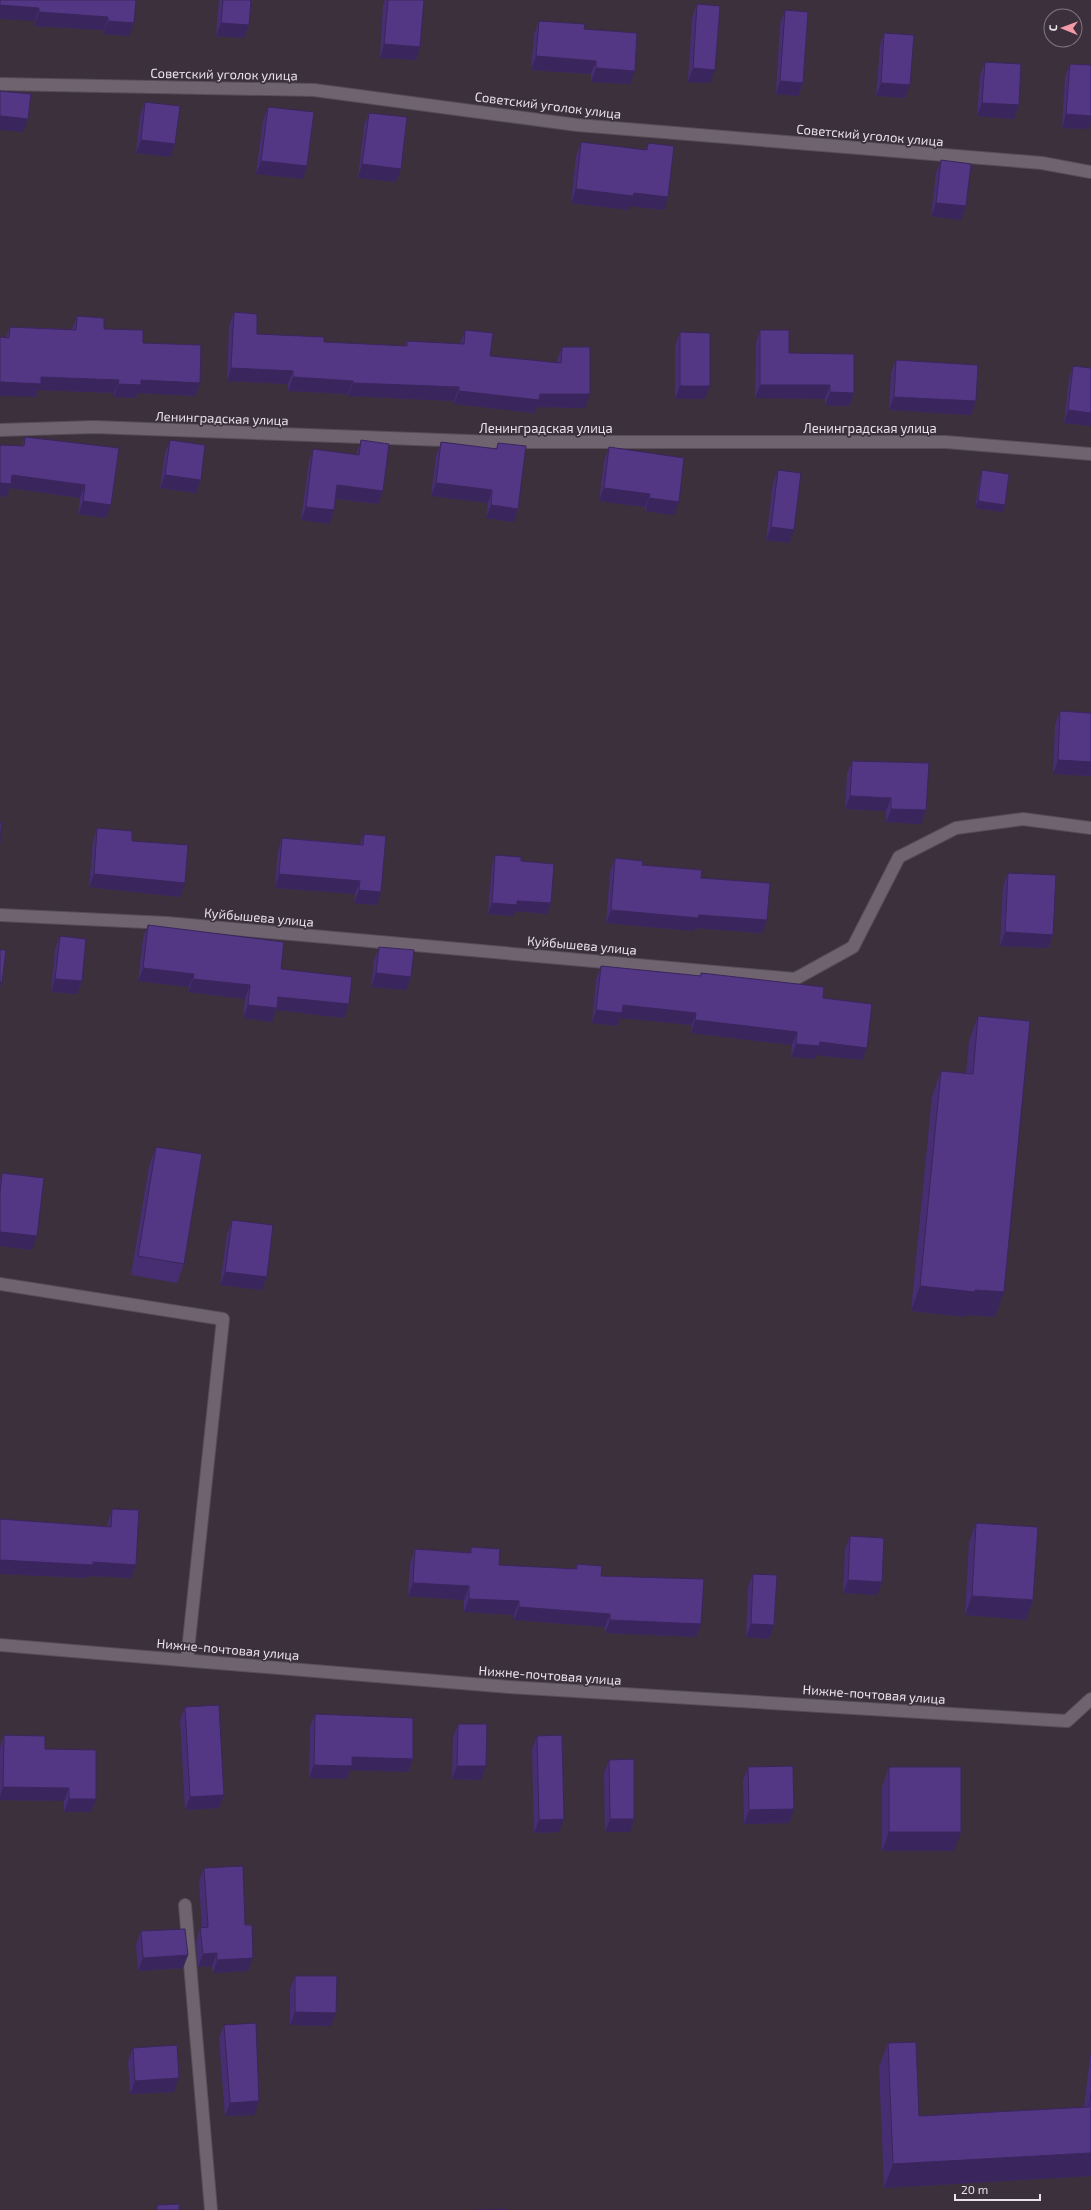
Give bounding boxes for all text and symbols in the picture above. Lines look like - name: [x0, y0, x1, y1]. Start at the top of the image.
- north arrow: [1043, 8, 1083, 48]
- text: С: [1046, 24, 1059, 31]
- street label: Советский уголок улица: [150, 65, 298, 83]
- street label: Советский уголок улица: [474, 88, 622, 122]
- street label: Советский уголок улица: [796, 121, 944, 149]
- street label: Ленинградская улица: [155, 408, 289, 428]
- street label: Ленинградская улица: [479, 420, 613, 436]
- street label: Ленинградская улица: [803, 420, 937, 436]
- street label: Куйбышева улица: [203, 904, 315, 930]
- street label: Куйбышева улица: [526, 932, 638, 958]
- street label: Нижне-почтовая улица: [156, 1635, 300, 1663]
- street label: Нижне-почтовая улица: [478, 1662, 622, 1688]
- street label: Нижне-почтовая улица: [802, 1681, 946, 1707]
- scale bar: [955, 2176, 1040, 2202]
- text: 20 m: [961, 2182, 988, 2196]

